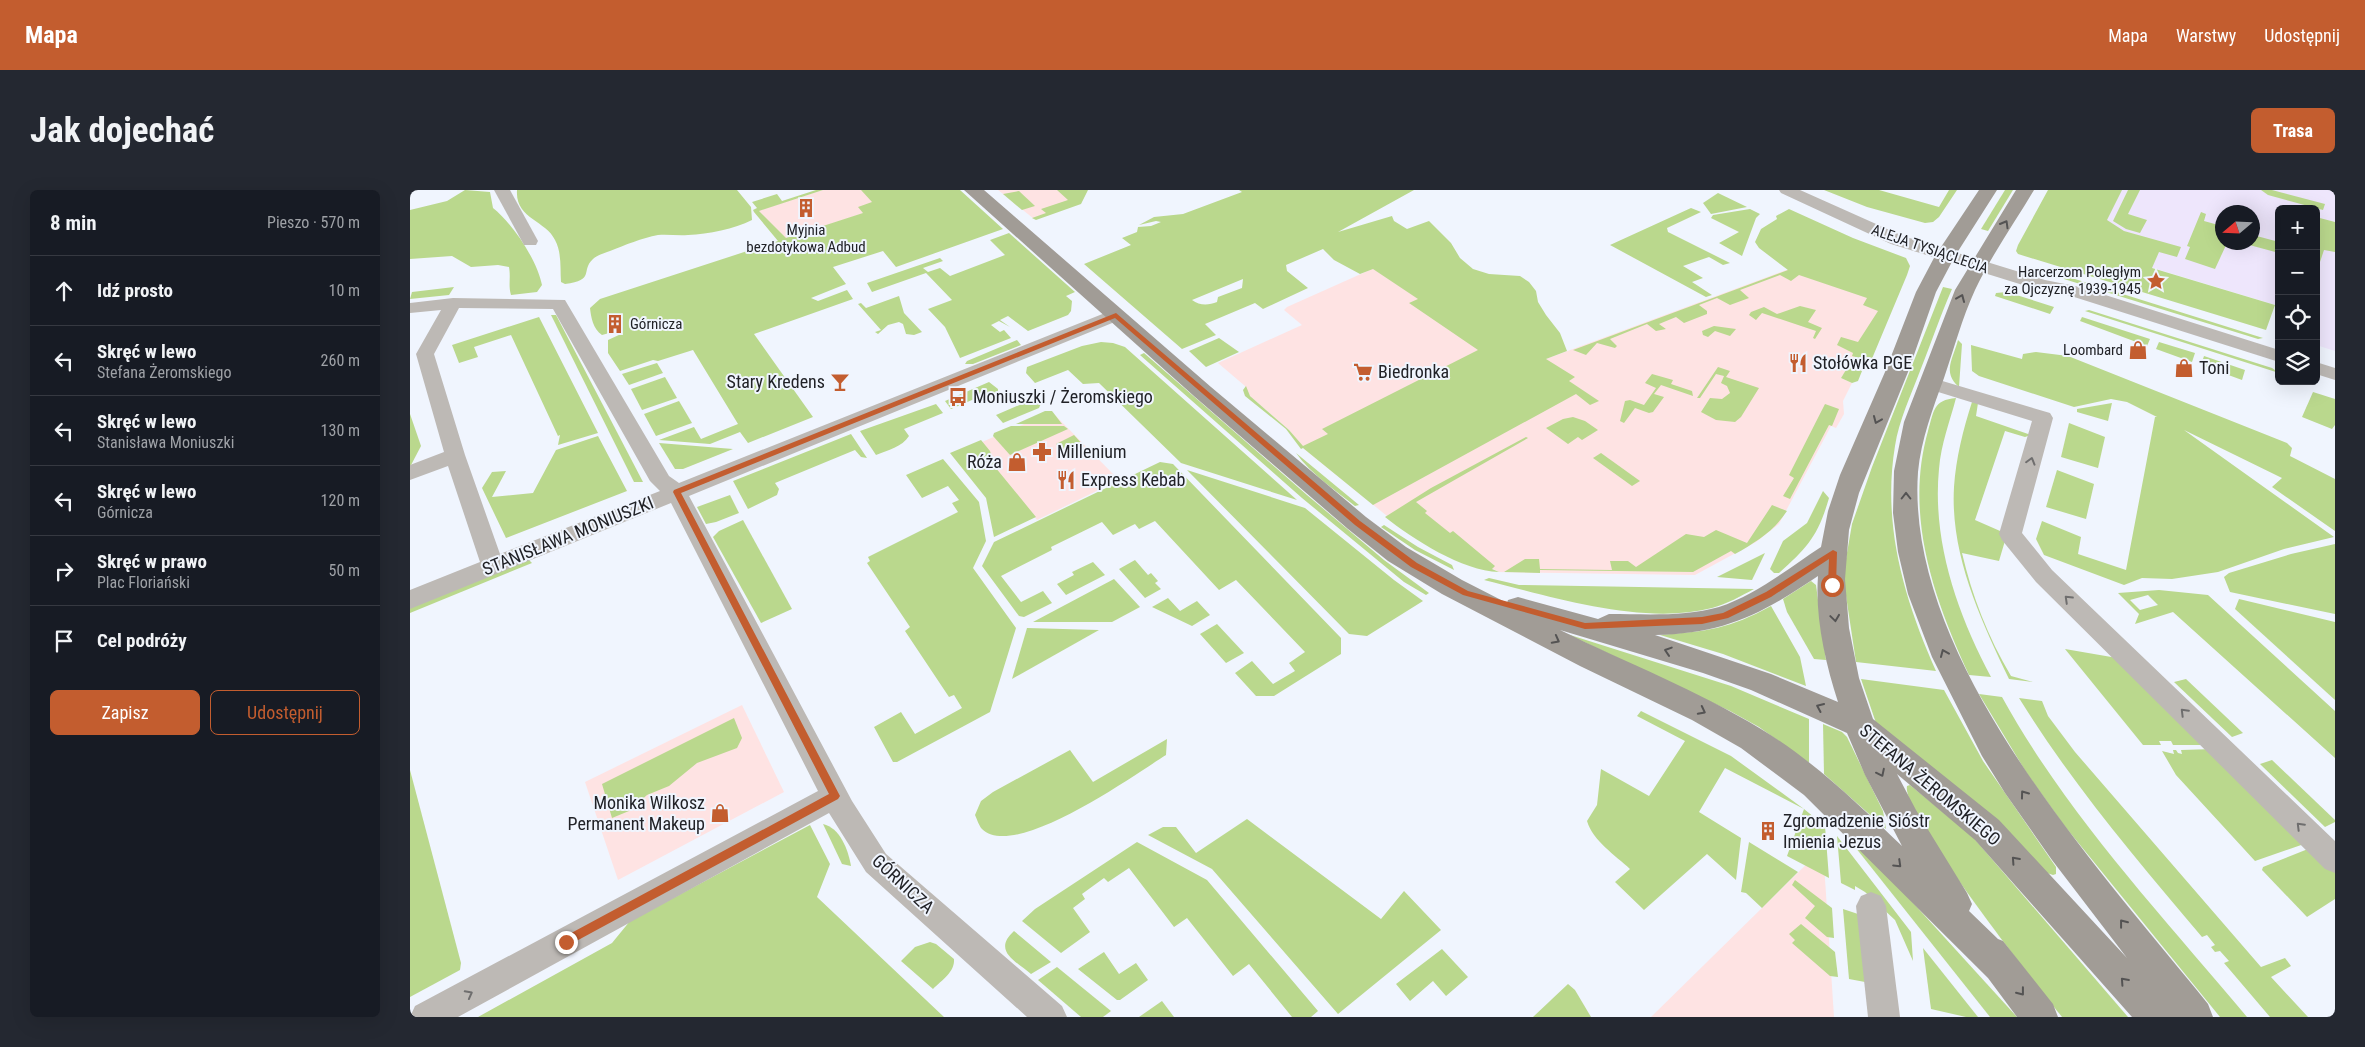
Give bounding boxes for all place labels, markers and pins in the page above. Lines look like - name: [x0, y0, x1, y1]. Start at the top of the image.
- building icon: Myjnia bezdotykowa Adbud: [795, 197, 817, 219]
- place label: Myjnia bezdotykowa Adbud: [746, 221, 866, 256]
- place label: Harcerzom Poległym za Ojczyznę 1939-1945: [2004, 263, 2141, 298]
- place icon: Harcerzom Poległym za Ojczyznę 1939-1945: [2145, 270, 2167, 292]
- building icon: Górnicza: [604, 313, 626, 335]
- place label: Górnicza: [630, 315, 682, 333]
- shop icon: Loombard: [2127, 339, 2149, 361]
- place label: Loombard: [2063, 341, 2123, 359]
- restaurant icon: Stołówka PGE: [1787, 352, 1809, 374]
- place label: Stołówka PGE: [1813, 352, 1912, 373]
- shop icon: Toni: [2173, 357, 2195, 379]
- place label: Toni: [2199, 357, 2229, 378]
- supermarket icon: Biedronka: [1352, 361, 1374, 383]
- place label: Biedronka: [1378, 361, 1449, 382]
- place label: Stary Kredens: [727, 371, 825, 392]
- bar icon: Stary Kredens: [829, 371, 851, 393]
- bus stop icon: Moniuszki / Żeromskiego: [947, 386, 969, 408]
- place label: Moniuszki / Żeromskiego: [973, 386, 1153, 407]
- pharmacy icon: Millenium: [1031, 441, 1053, 463]
- place label: Millenium: [1057, 441, 1127, 462]
- place label: Róża: [967, 451, 1002, 472]
- shop icon: Róża: [1006, 451, 1028, 473]
- restaurant icon: Express Kebab: [1055, 469, 1077, 491]
- place label: Express Kebab: [1081, 469, 1186, 490]
- place label: Monika Wilkosz Permanent Makeup: [568, 792, 705, 834]
- shop icon: Monika Wilkosz Permanent Makeup: [709, 802, 731, 824]
- place label: Zgromadzenie Sióstr Imienia Jezus: [1783, 810, 1930, 852]
- building icon: Zgromadzenie Sióstr Imienia Jezus: [1757, 820, 1779, 842]

